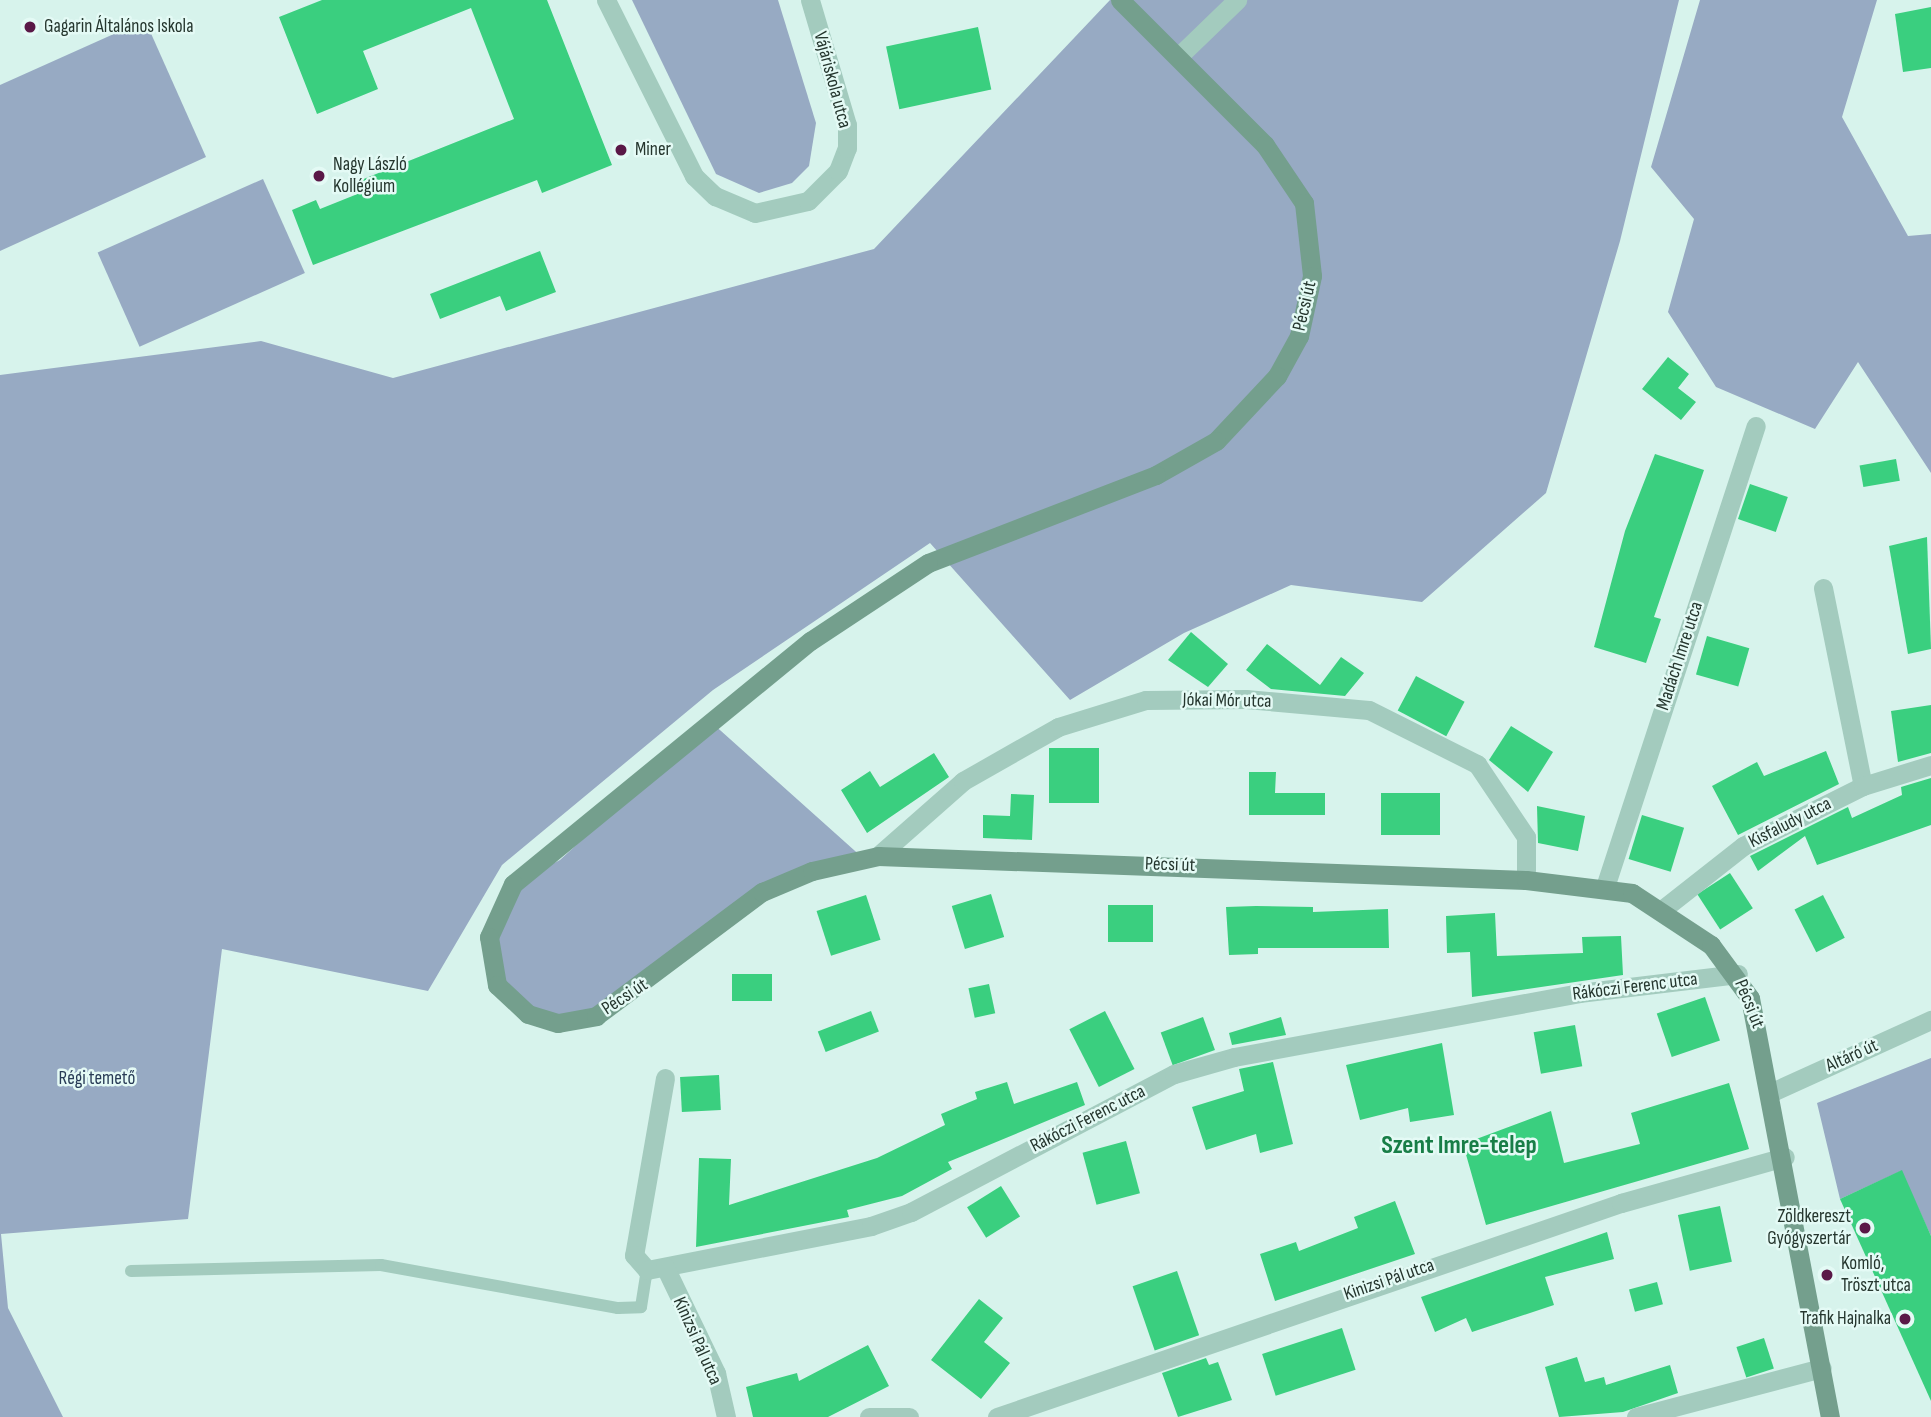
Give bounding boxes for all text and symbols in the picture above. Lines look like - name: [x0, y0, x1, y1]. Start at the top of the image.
- place label: Gagarin Általános Iskola: [44, 16, 193, 38]
- marker: Gagarin Általános Iskola: [22, 19, 38, 35]
- street label: Vájáriskola utca: [808, 29, 856, 131]
- place label: Miner: [635, 139, 671, 161]
- marker: Miner: [613, 142, 629, 158]
- place label: Nagy László Kollégium: [333, 154, 407, 198]
- marker: Nagy László Kollégium: [311, 168, 327, 184]
- street label: Pécsi út: [1288, 279, 1322, 333]
- street label: Madách Imre utca: [1652, 599, 1708, 713]
- street label: Jókai Mór utca: [1182, 689, 1272, 713]
- street label: Kisfaludy utca: [1745, 793, 1835, 853]
- street label: Pécsi út: [1144, 853, 1196, 877]
- street label: Rákóczi Ferenc utca: [1571, 968, 1699, 1006]
- street label: Pécsi út: [598, 974, 652, 1020]
- street label: Pécsi út: [1729, 976, 1769, 1032]
- street label: Altáró út: [1822, 1034, 1882, 1078]
- park label: Régi temető: [59, 1068, 135, 1090]
- street label: Rákóczi Ferenc utca: [1027, 1080, 1149, 1158]
- district label: Szent Imre-telep: [1381, 1130, 1537, 1162]
- place label: Zöldkereszt Gyógyszertár: [1767, 1206, 1851, 1250]
- marker: Zöldkereszt Gyógyszertár: [1857, 1220, 1873, 1236]
- place label: Komló, Tröszt utca: [1841, 1253, 1911, 1297]
- street label: Kinizsi Pál utca: [1341, 1254, 1437, 1306]
- marker: Komló, Tröszt utca: [1819, 1267, 1835, 1283]
- street label: Kinizsi Pál utca: [667, 1293, 727, 1389]
- place label: Trafik Hajnalka: [1800, 1308, 1891, 1330]
- marker: Trafik Hajnalka: [1897, 1311, 1913, 1327]

